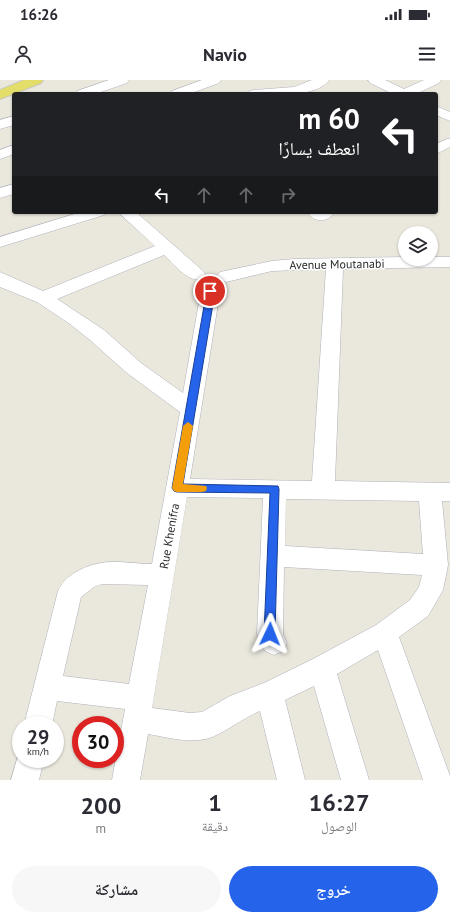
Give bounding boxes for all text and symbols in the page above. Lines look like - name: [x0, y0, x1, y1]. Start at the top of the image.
- text: 16:26: [20, 5, 58, 24]
- icon: person: [12, 43, 34, 65]
- text: Navio: [203, 43, 247, 66]
- icon: menu: [416, 43, 438, 65]
- text: 60 m: [299, 100, 360, 137]
- icon: left: [374, 108, 426, 160]
- text: انعطف يسارًا: [279, 137, 360, 160]
- icon: left: [151, 184, 173, 206]
- icon: ahead: [193, 184, 215, 206]
- icon: ahead: [235, 184, 257, 206]
- icon: right: [277, 184, 299, 206]
- map controls: [398, 226, 438, 266]
- button: layers: [398, 226, 438, 266]
- street label: Avenue Moutanabi: [289, 256, 385, 272]
- pin: [193, 274, 227, 308]
- icon: arrive: [199, 280, 221, 302]
- street label: Rue Khenifra: [156, 502, 182, 570]
- position arrow: [249, 613, 291, 655]
- speed limit sign: 30: [72, 716, 124, 768]
- text: 29: [27, 724, 49, 750]
- text: km/h: [27, 745, 49, 758]
- text: 1: [208, 787, 222, 818]
- text: 16:27: [309, 787, 370, 818]
- text: 200: [80, 790, 121, 821]
- text: دقيقة: [202, 818, 228, 835]
- text: الوصول: [321, 818, 357, 835]
- text: m: [96, 820, 106, 837]
- button: مشاركة: [12, 866, 221, 912]
- button: خروج: [229, 866, 438, 912]

